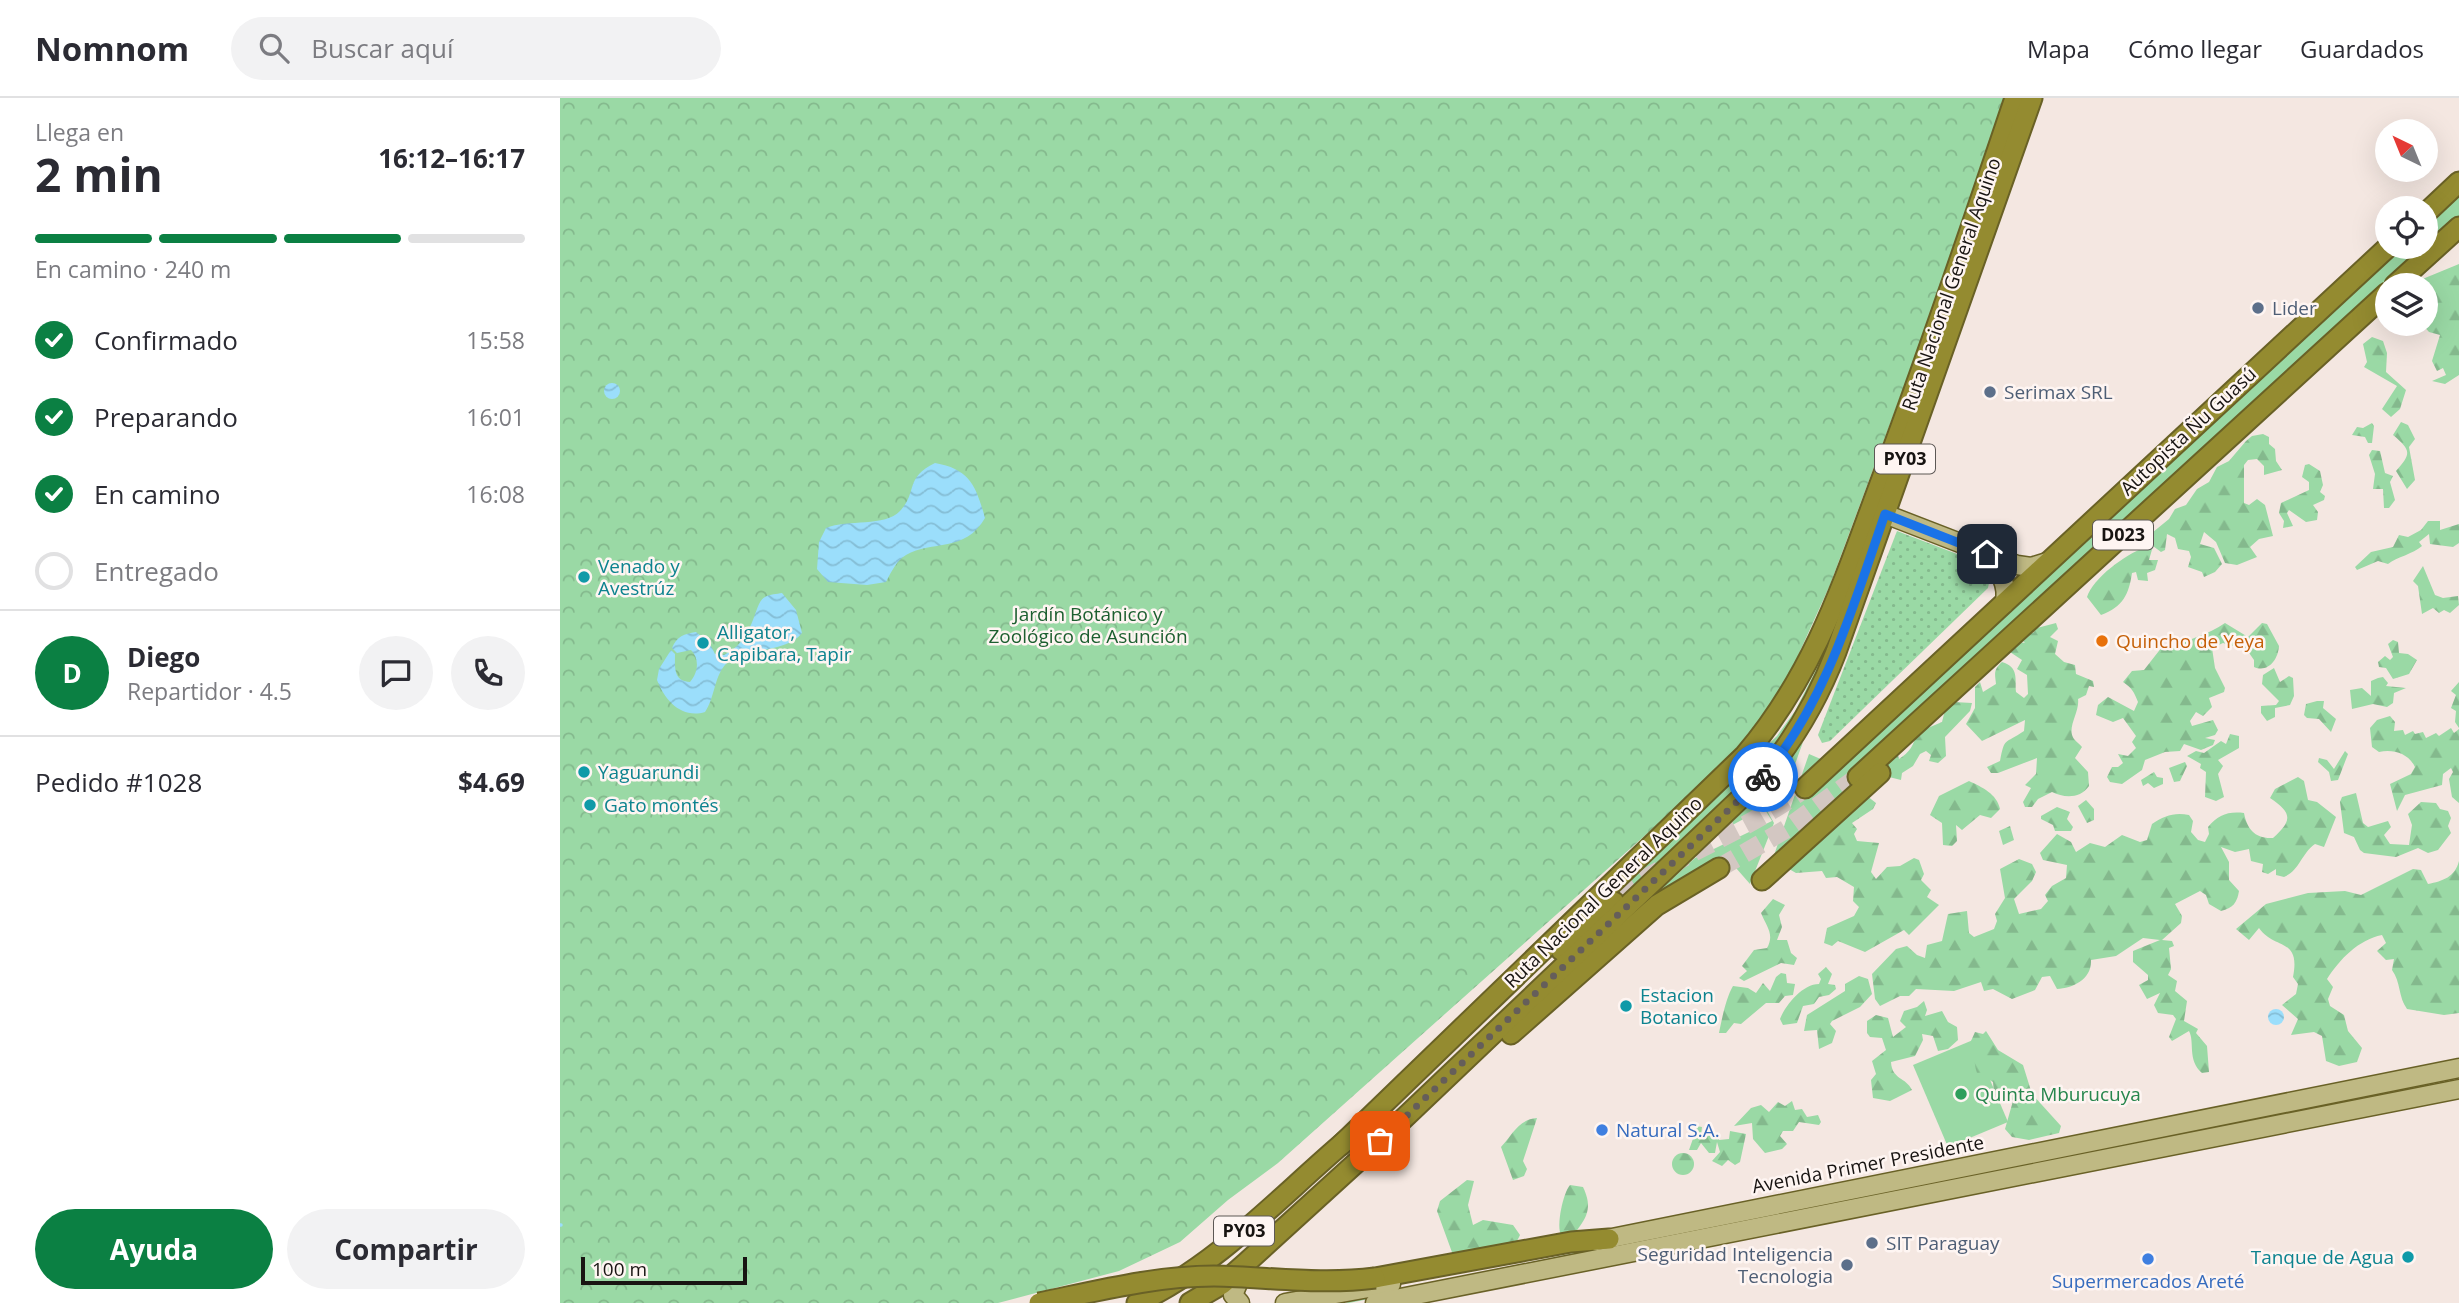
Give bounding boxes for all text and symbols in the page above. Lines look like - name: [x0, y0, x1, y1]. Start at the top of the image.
- search box: [231, 17, 721, 80]
- text: Nomnom: [35, 26, 189, 71]
- icon: search: [255, 29, 293, 67]
- text: Buscar aquí: [311, 30, 453, 66]
- text: Mapa: [2027, 32, 2090, 65]
- text: Cómo llegar: [2128, 32, 2262, 65]
- text: Guardados: [2300, 32, 2424, 65]
- text: Llega en: [35, 116, 124, 148]
- north arrow: [2375, 119, 2438, 182]
- map controls: [2375, 119, 2438, 336]
- text: 16:12–16:17: [378, 140, 525, 176]
- text: 2 min: [35, 143, 163, 205]
- street label: Ruta Nacional General Aquino: [1895, 154, 2007, 414]
- button: locate: [2375, 196, 2438, 259]
- text: En camino · 240 m: [35, 253, 231, 285]
- button: layers: [2375, 273, 2438, 336]
- place label: Lider: [2272, 295, 2317, 321]
- marker: Lider: [2250, 300, 2266, 316]
- icon: check: [35, 321, 73, 359]
- text: Confirmado: [94, 322, 238, 358]
- text: 15:58: [466, 324, 525, 356]
- street label: Autopista Ñu Guasú: [2114, 361, 2262, 501]
- place label: Serimax SRL: [2004, 379, 2113, 405]
- marker: Serimax SRL: [1982, 384, 1998, 400]
- icon: check: [35, 398, 73, 436]
- text: Preparando: [94, 399, 238, 435]
- text: 16:01: [466, 401, 525, 433]
- road number: PY03: [1875, 444, 1935, 474]
- icon: check: [35, 475, 73, 513]
- text: En camino: [94, 476, 220, 512]
- text: 16:08: [466, 478, 525, 510]
- road number: D023: [2093, 520, 2153, 550]
- pin: [1957, 524, 2017, 584]
- icon: home: [1968, 535, 2006, 573]
- text: Entregado: [94, 553, 219, 589]
- place label: Venado y Avestrúz: [598, 553, 680, 601]
- marker: Venado y Avestrúz: [576, 569, 592, 585]
- park label: Jardín Botánico y Zoológico de Asunción: [988, 601, 1188, 649]
- place label: Alligator, Capibara, Tapir: [717, 619, 852, 667]
- place label: Quincho de Yeya: [2116, 628, 2265, 654]
- marker: Quincho de Yeya: [2094, 633, 2110, 649]
- marker: Alligator, Capibara, Tapir: [695, 635, 711, 651]
- button: chat: [359, 636, 433, 710]
- button: phone: [451, 636, 525, 710]
- text: Diego: [127, 639, 200, 675]
- text: D: [62, 655, 82, 691]
- text: Repartidor · 4.5: [127, 675, 292, 707]
- courier: [1728, 742, 1798, 812]
- icon: bike: [1744, 758, 1782, 796]
- place label: Yaguarundi: [598, 759, 699, 785]
- text: Pedido #1028: [35, 764, 202, 800]
- text: $4.69: [458, 764, 525, 800]
- marker: Yaguarundi: [576, 764, 592, 780]
- street label: Ruta Nacional General Aquino: [1498, 790, 1708, 994]
- place label: Gato montés: [604, 792, 719, 818]
- marker: Gato montés: [582, 797, 598, 813]
- place label: Estacion Botanico: [1640, 982, 1718, 1030]
- marker: Estacion Botanico: [1618, 998, 1634, 1014]
- place label: Quinta Mburucuya: [1975, 1081, 2141, 1107]
- marker: Quinta Mburucuya: [1953, 1086, 1969, 1102]
- pin: [1350, 1111, 1410, 1171]
- place label: Natural S.A.: [1616, 1117, 1720, 1143]
- icon: bag: [1361, 1122, 1399, 1160]
- marker: Natural S.A.: [1594, 1122, 1610, 1138]
- street label: Avenida Primer Presidente: [1750, 1129, 1986, 1199]
- button: Ayuda: [35, 1209, 273, 1289]
- button: Compartir: [287, 1209, 525, 1289]
- road number: PY03: [1214, 1216, 1274, 1246]
- place label: SIT Paraguay: [1886, 1230, 2000, 1256]
- marker: SIT Paraguay: [1864, 1235, 1880, 1251]
- place label: Seguridad Inteligencia Tecnologia: [1638, 1241, 1833, 1289]
- place label: Tanque de Agua: [2251, 1244, 2394, 1270]
- marker: Tanque de Agua: [2400, 1249, 2416, 1265]
- marker: Supermercados Areté: [2140, 1251, 2156, 1267]
- scale bar: [581, 1254, 747, 1286]
- text: 100 m: [592, 1256, 647, 1282]
- marker: Seguridad Inteligencia Tecnologia: [1839, 1257, 1855, 1273]
- place label: Supermercados Areté: [2052, 1268, 2244, 1294]

